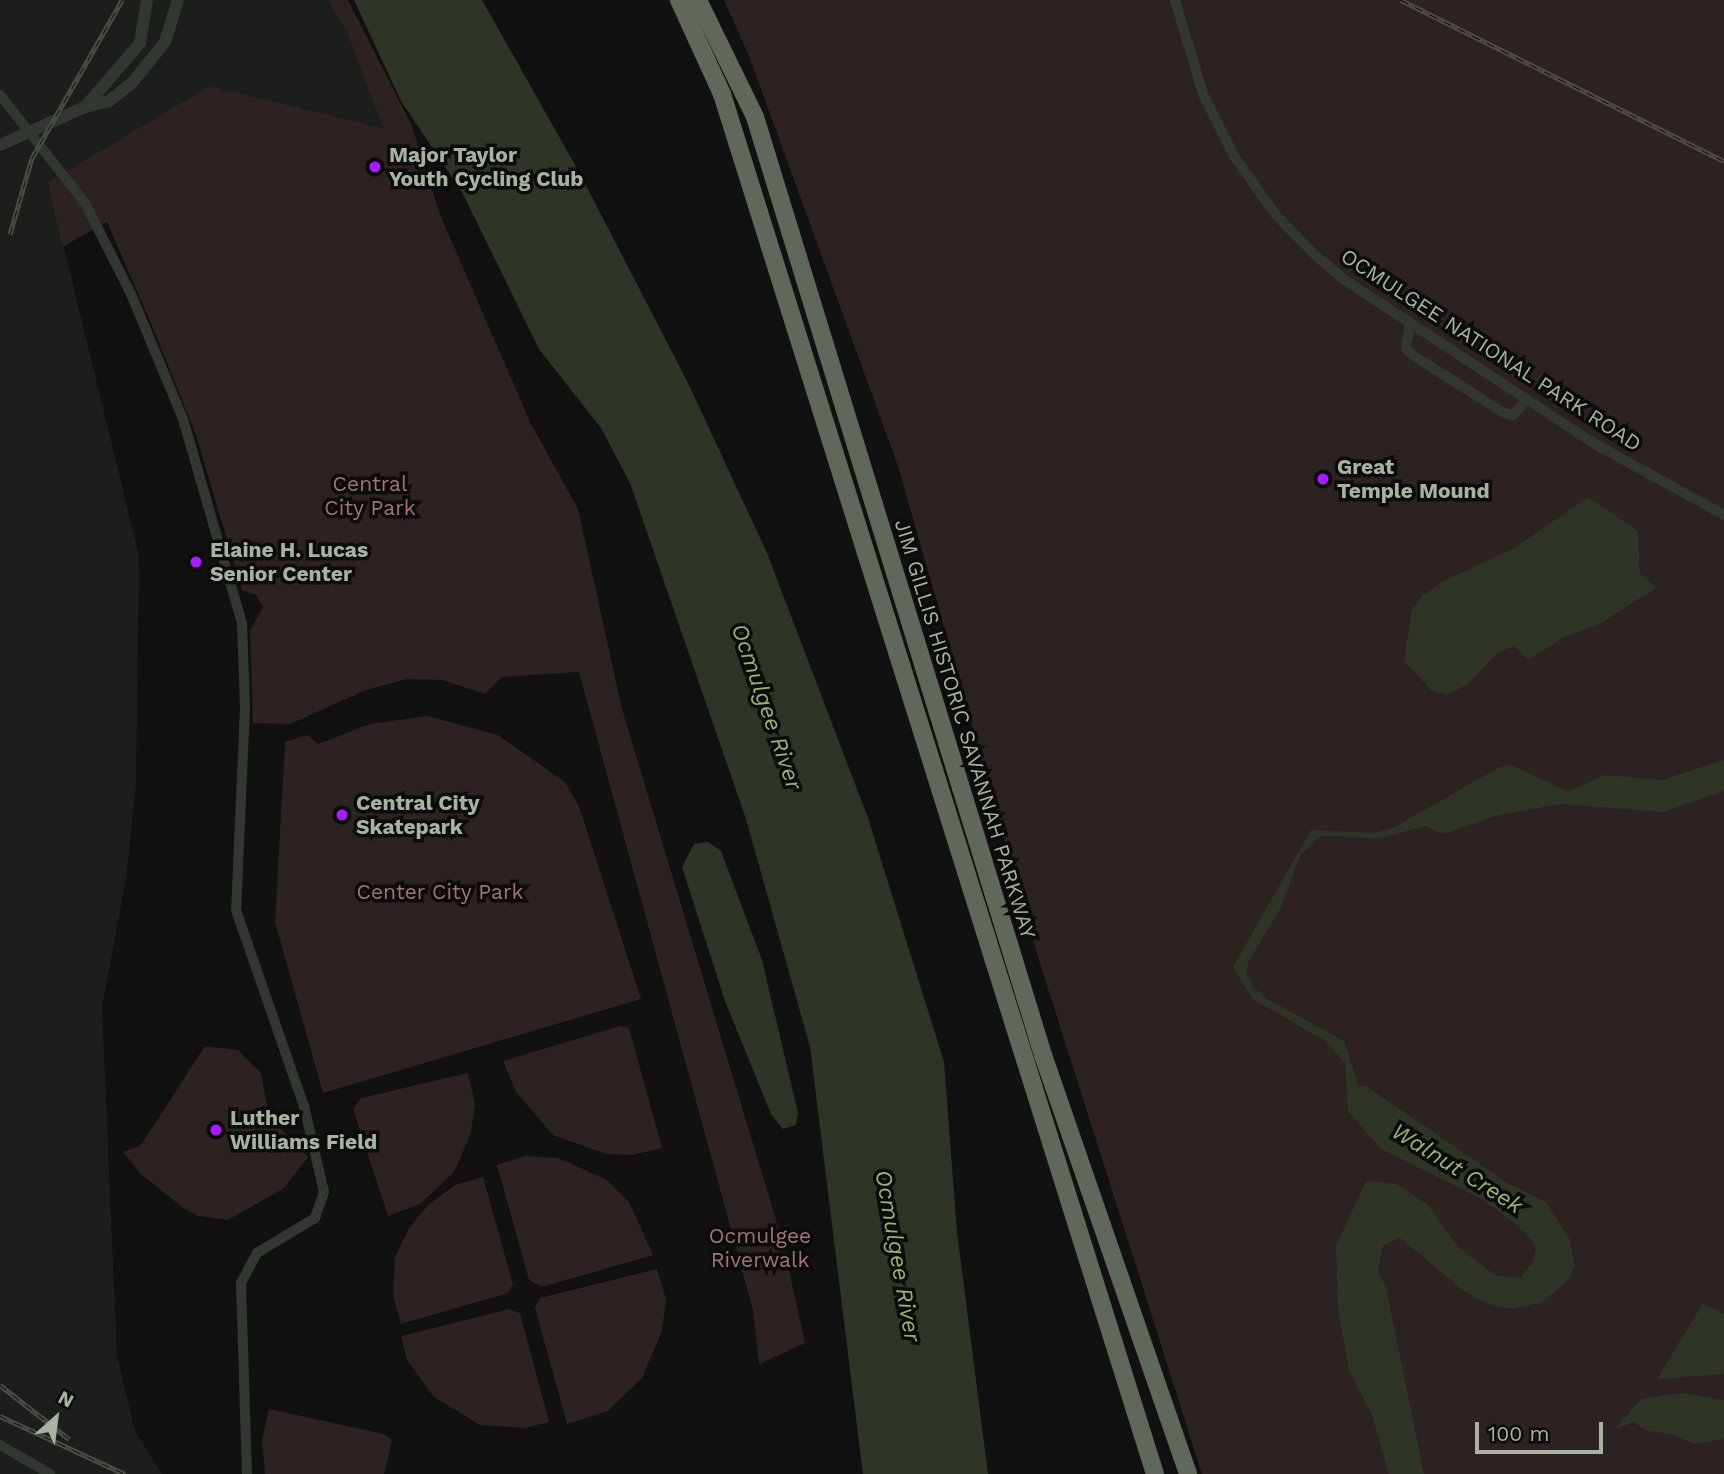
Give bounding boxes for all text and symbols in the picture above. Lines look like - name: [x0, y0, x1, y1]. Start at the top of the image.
- place label: Major Taylor Youth Cycling Club: [389, 142, 583, 192]
- marker: Major Taylor Youth Cycling Club: [367, 159, 383, 175]
- street label: OCMULGEE NATIONAL PARK ROAD: [1336, 243, 1646, 457]
- place label: Great Temple Mound: [1337, 454, 1490, 504]
- park label: Central City Park: [324, 471, 416, 521]
- marker: Great Temple Mound: [1315, 471, 1331, 487]
- street label: JIM GILLIS HISTORIC SAVANNAH PARKWAY: [889, 516, 1041, 942]
- place label: Elaine H. Lucas Senior Center: [210, 537, 368, 587]
- marker: Elaine H. Lucas Senior Center: [188, 554, 204, 570]
- water label: Ocmulgee River: [725, 620, 807, 794]
- place label: Central City Skatepark: [356, 790, 480, 840]
- marker: Central City Skatepark: [334, 807, 350, 823]
- park label: Center City Park: [356, 879, 524, 905]
- place label: Luther Williams Field: [230, 1105, 377, 1155]
- water label: Walnut Creek: [1386, 1118, 1528, 1220]
- marker: Luther Williams Field: [208, 1122, 224, 1138]
- water label: Ocmulgee River: [868, 1168, 926, 1344]
- park label: Ocmulgee Riverwalk: [709, 1223, 811, 1273]
- north arrow: [21, 1383, 91, 1453]
- text: N: [54, 1386, 78, 1412]
- scale bar: [1479, 1408, 1607, 1452]
- text: 100 m: [1488, 1421, 1550, 1446]

